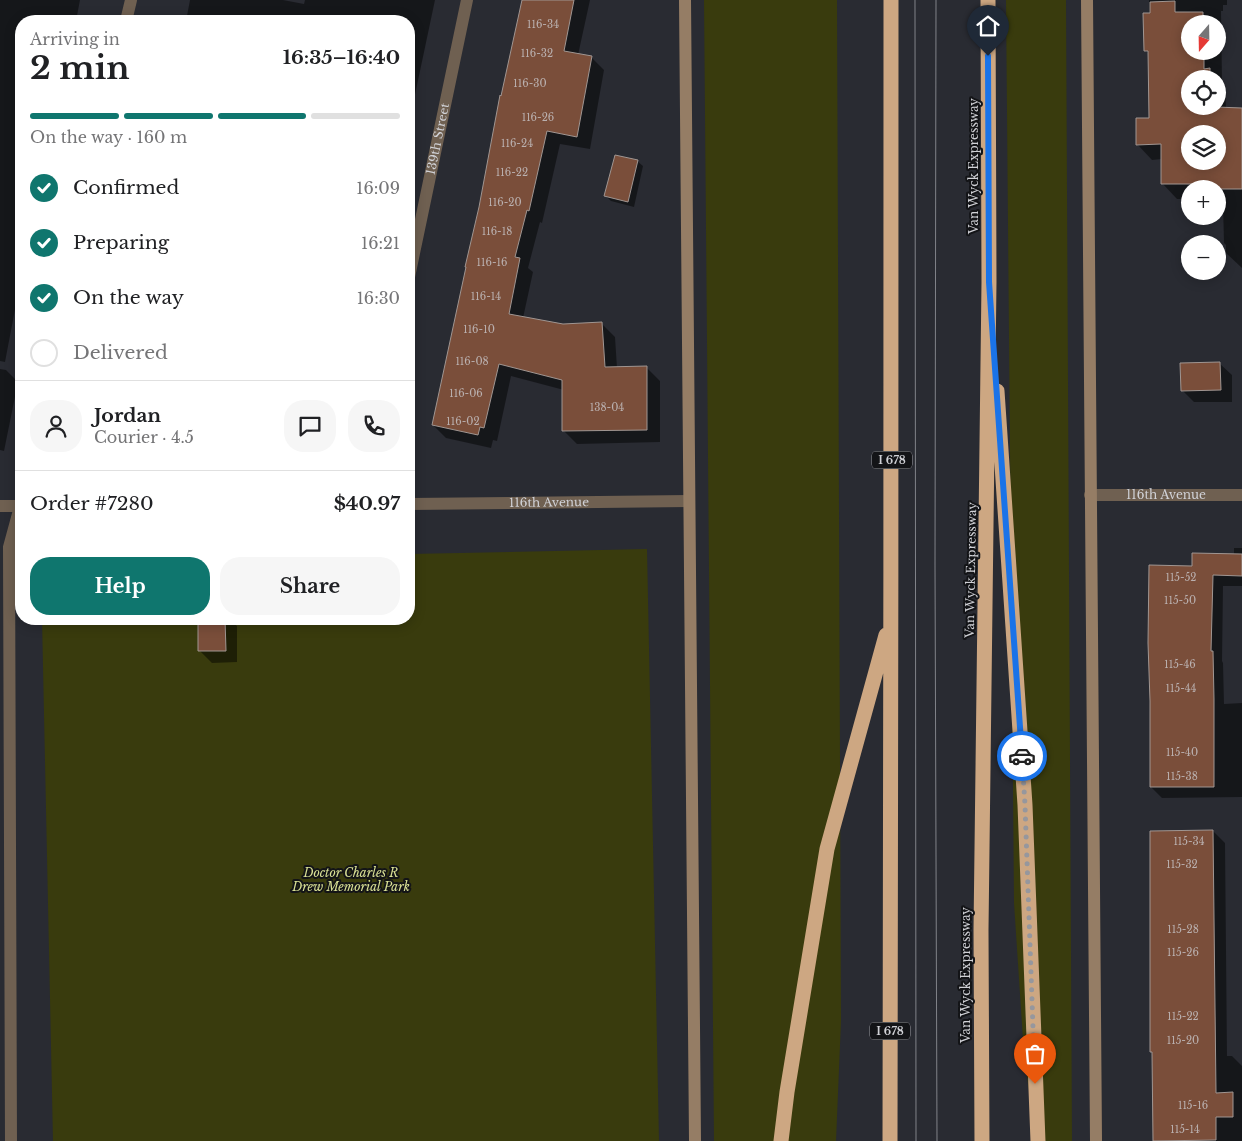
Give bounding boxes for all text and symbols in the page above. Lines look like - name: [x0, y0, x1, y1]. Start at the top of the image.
- pin: [967, 5, 1009, 56]
- icon: home: [974, 12, 1002, 40]
- north arrow: [1181, 15, 1226, 60]
- map controls: [1181, 15, 1226, 280]
- house number: 116-34: [527, 18, 559, 31]
- text: Arriving in: [30, 29, 120, 49]
- text: 16:35–16:40: [283, 46, 400, 69]
- house number: 116-32: [521, 47, 553, 60]
- text: 2 min: [30, 48, 130, 88]
- button: locate: [1181, 70, 1226, 115]
- house number: 116-30: [513, 77, 547, 90]
- street label: Van Wyck Expressway: [966, 98, 981, 235]
- street label: 139th Street: [423, 101, 452, 176]
- house number: 116-26: [522, 111, 554, 124]
- button: layers: [1181, 125, 1226, 170]
- text: On the way · 160 m: [30, 127, 187, 147]
- house number: 116-24: [501, 137, 533, 150]
- house number: 116-22: [496, 166, 528, 179]
- icon: check: [30, 174, 58, 202]
- text: Confirmed: [73, 176, 179, 199]
- text: 16:09: [356, 178, 400, 198]
- button: +: [1181, 180, 1226, 225]
- house number: 116-20: [488, 196, 522, 209]
- house number: 116-18: [482, 225, 512, 238]
- icon: check: [30, 229, 58, 257]
- text: Preparing: [73, 231, 169, 254]
- text: 16:21: [361, 233, 400, 253]
- button: −: [1181, 235, 1226, 280]
- house number: 116-16: [477, 256, 507, 269]
- icon: check: [30, 284, 58, 312]
- text: On the way: [73, 286, 184, 309]
- text: 16:30: [357, 288, 400, 308]
- house number: 116-14: [471, 290, 501, 303]
- house number: 116-10: [463, 323, 495, 336]
- text: Delivered: [73, 341, 168, 364]
- house number: 116-08: [455, 355, 489, 368]
- house number: 116-06: [449, 387, 483, 400]
- button: person: [30, 400, 82, 452]
- button: chat: [284, 400, 336, 452]
- button: phone: [348, 400, 400, 452]
- house number: 138-04: [590, 401, 624, 414]
- text: Jordan: [94, 404, 161, 427]
- house number: 116-02: [446, 415, 480, 428]
- text: Courier · 4.5: [94, 427, 194, 447]
- road number: I 678: [872, 452, 912, 468]
- street label: 116th Avenue: [1126, 487, 1206, 502]
- text: Order #7280: [30, 492, 154, 515]
- text: $40.97: [334, 492, 400, 515]
- street label: 116th Avenue: [509, 494, 589, 510]
- street label: Van Wyck Expressway: [962, 502, 979, 639]
- button: Help: [30, 557, 210, 615]
- button: Share: [220, 557, 400, 615]
- house number: 115-52: [1165, 571, 1197, 584]
- house number: 115-50: [1164, 594, 1196, 607]
- house number: 115-46: [1164, 658, 1196, 671]
- house number: 115-44: [1166, 682, 1197, 695]
- courier: [997, 731, 1047, 781]
- icon: car: [1008, 742, 1036, 770]
- house number: 115-40: [1166, 746, 1198, 759]
- house number: 115-38: [1166, 770, 1198, 783]
- house number: 115-34: [1173, 835, 1205, 848]
- house number: 115-32: [1166, 858, 1198, 871]
- park label: Doctor Charles R Drew Memorial Park: [291, 865, 410, 894]
- street label: Van Wyck Expressway: [958, 907, 973, 1044]
- house number: 115-28: [1167, 923, 1199, 936]
- house number: 115-26: [1167, 946, 1199, 959]
- house number: 115-22: [1167, 1010, 1199, 1023]
- road number: I 678: [870, 1022, 910, 1040]
- pin: [1014, 1033, 1056, 1084]
- house number: 115-20: [1167, 1034, 1199, 1047]
- icon: bag: [1021, 1040, 1049, 1068]
- house number: 115-16: [1178, 1099, 1208, 1112]
- house number: 115-14: [1170, 1123, 1200, 1136]

